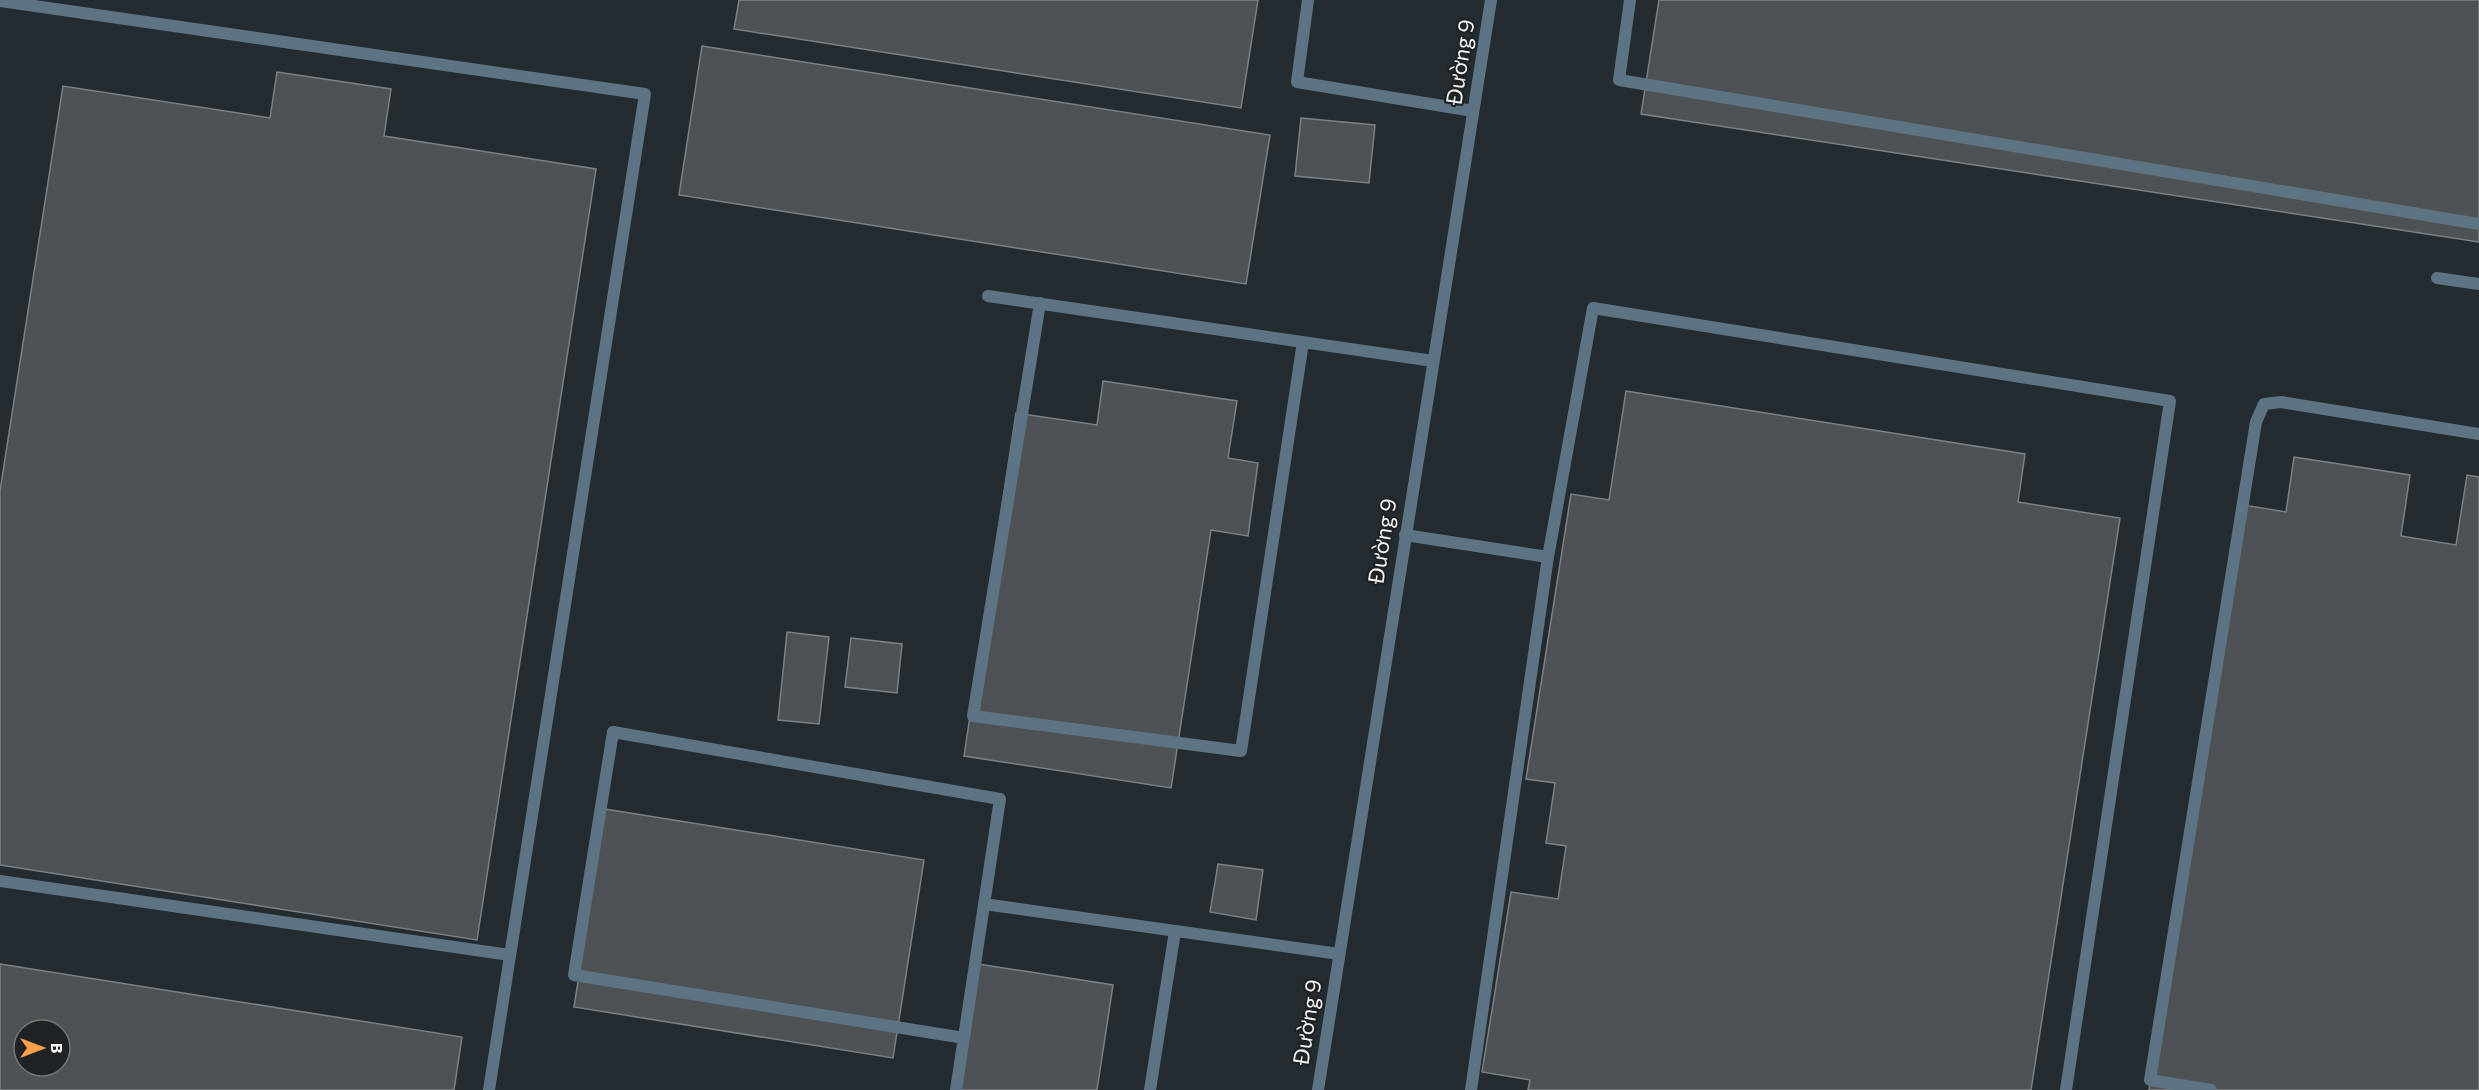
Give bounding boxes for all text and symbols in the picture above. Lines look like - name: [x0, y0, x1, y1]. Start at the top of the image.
- street label: Đường 9: [1439, 17, 1480, 108]
- street label: Đường 9: [1361, 496, 1402, 587]
- street label: Đường 9: [1286, 977, 1327, 1068]
- north arrow: [12, 1018, 72, 1078]
- text: B: [48, 1043, 67, 1054]

